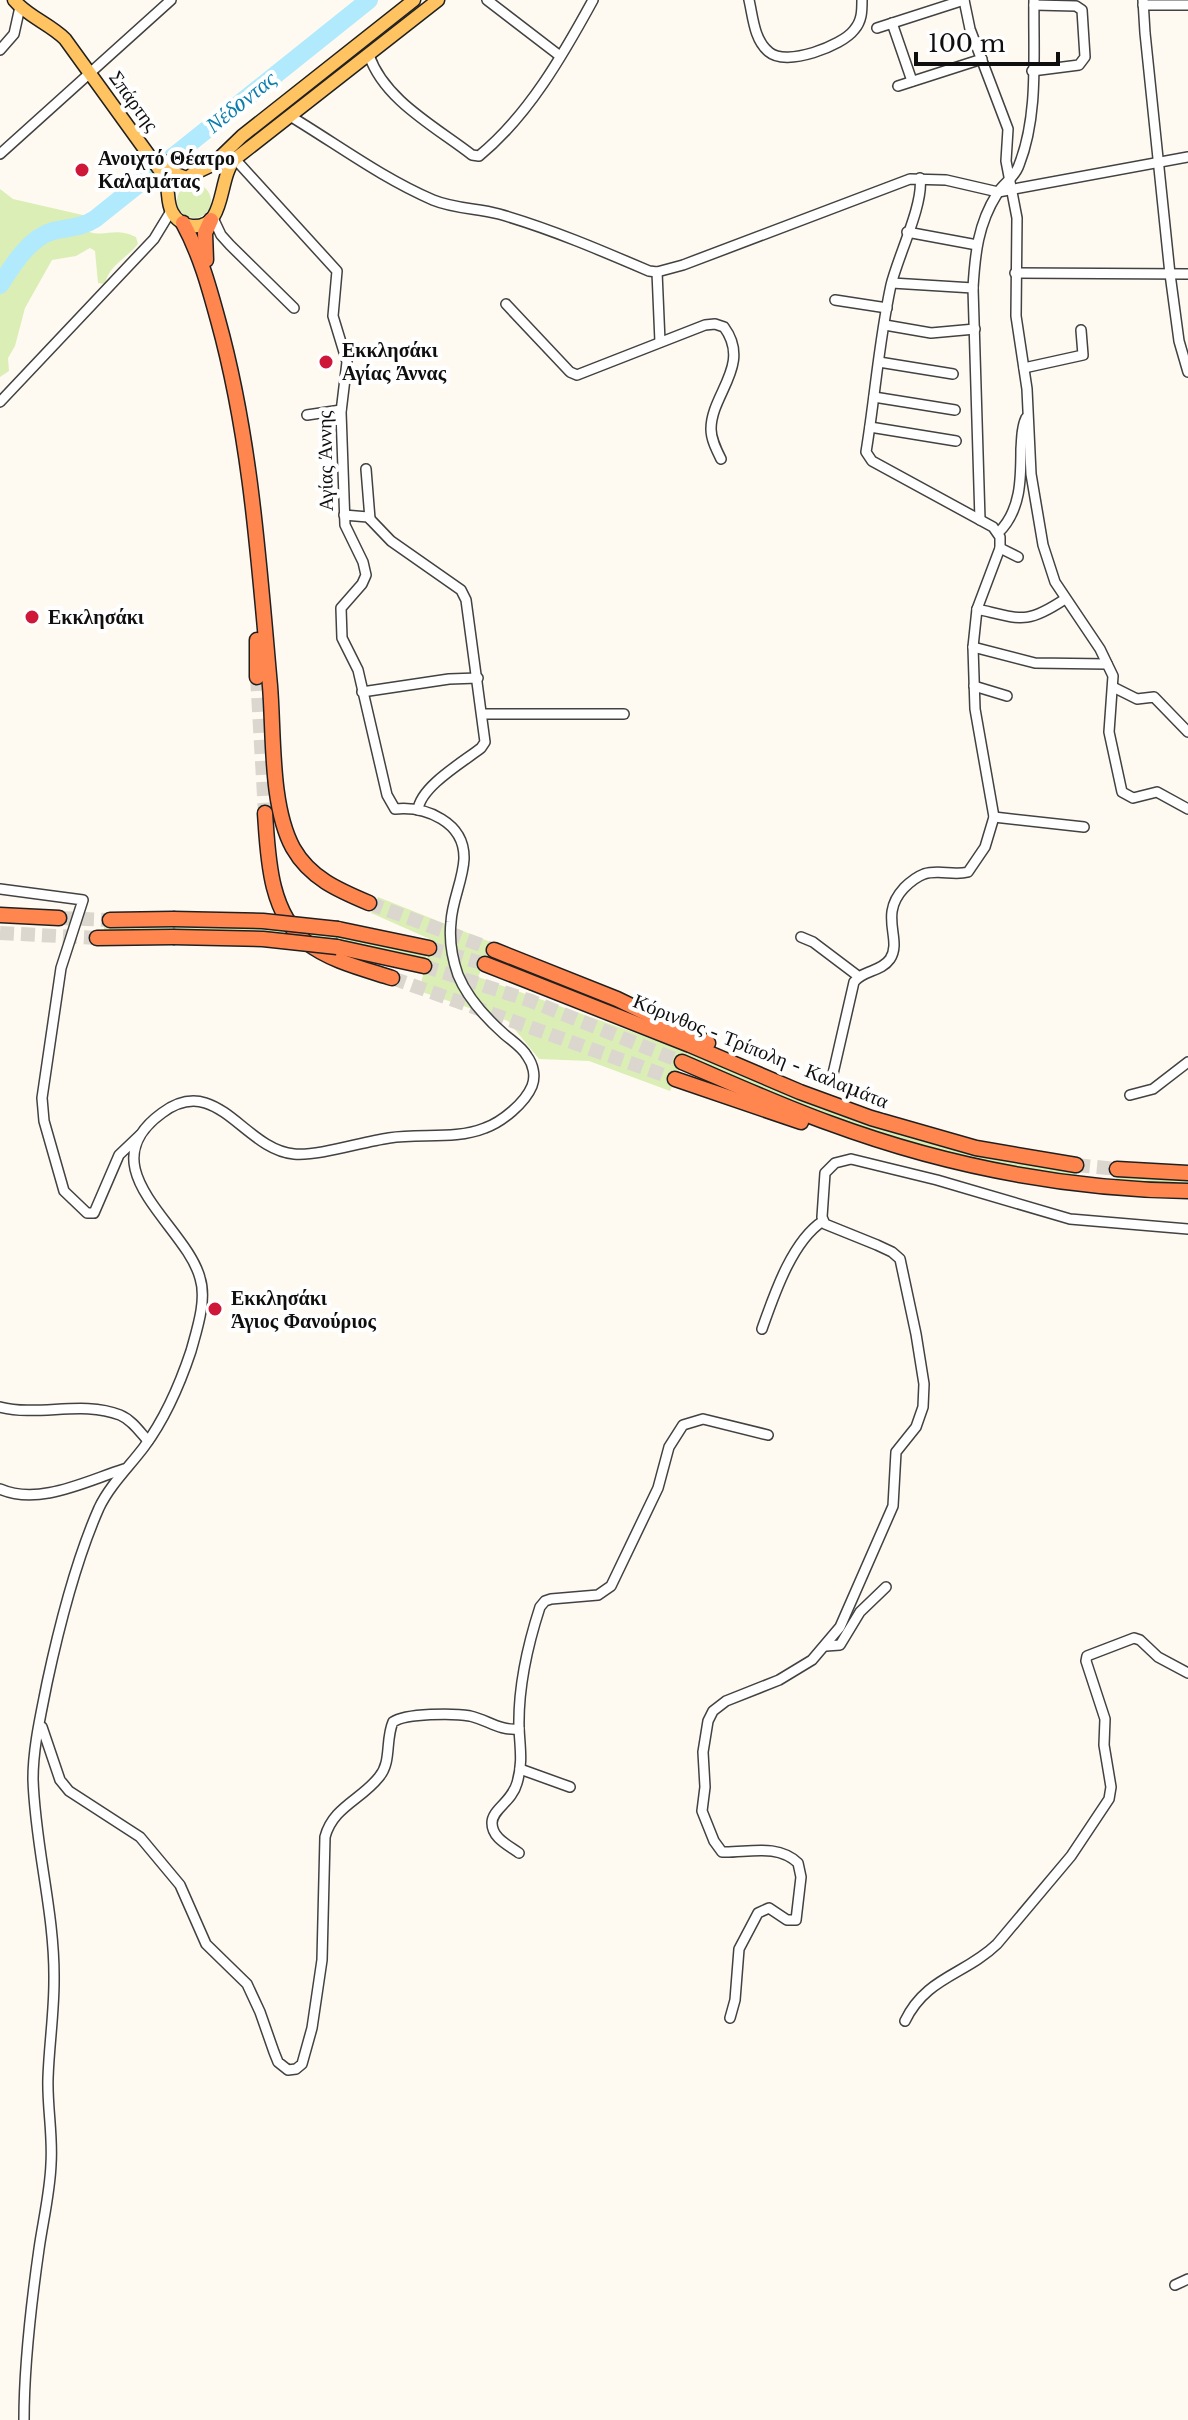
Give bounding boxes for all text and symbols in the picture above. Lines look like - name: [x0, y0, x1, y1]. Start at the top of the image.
- scale bar: [916, 16, 1058, 66]
- text: 100 m: [928, 29, 1006, 58]
- water label: Νέδoντας: [199, 65, 283, 139]
- street label: Σπάρτης: [104, 66, 164, 136]
- place label: Ανοιχτό Θέατρο Καλαμάτας: [98, 146, 235, 193]
- marker: Ανοιχτό Θέατρο Καλαμάτας: [73, 161, 91, 179]
- place label: Εκκλησάκι Αγίας Άννας: [342, 338, 447, 385]
- marker: Εκκλησάκι Αγίας Άννας: [317, 353, 335, 371]
- street label: Αγίας Άννης: [312, 410, 338, 512]
- place label: Εκκλησάκι: [48, 605, 145, 629]
- marker: Εκκλησάκι: [23, 608, 41, 626]
- street label: Κόρινθος - Τρίπολη - Καλαμάτα: [630, 989, 893, 1114]
- place label: Εκκλησάκι Άγιος Φανούριος: [231, 1286, 376, 1333]
- marker: Εκκλησάκι Άγιος Φανούριος: [206, 1300, 224, 1318]

